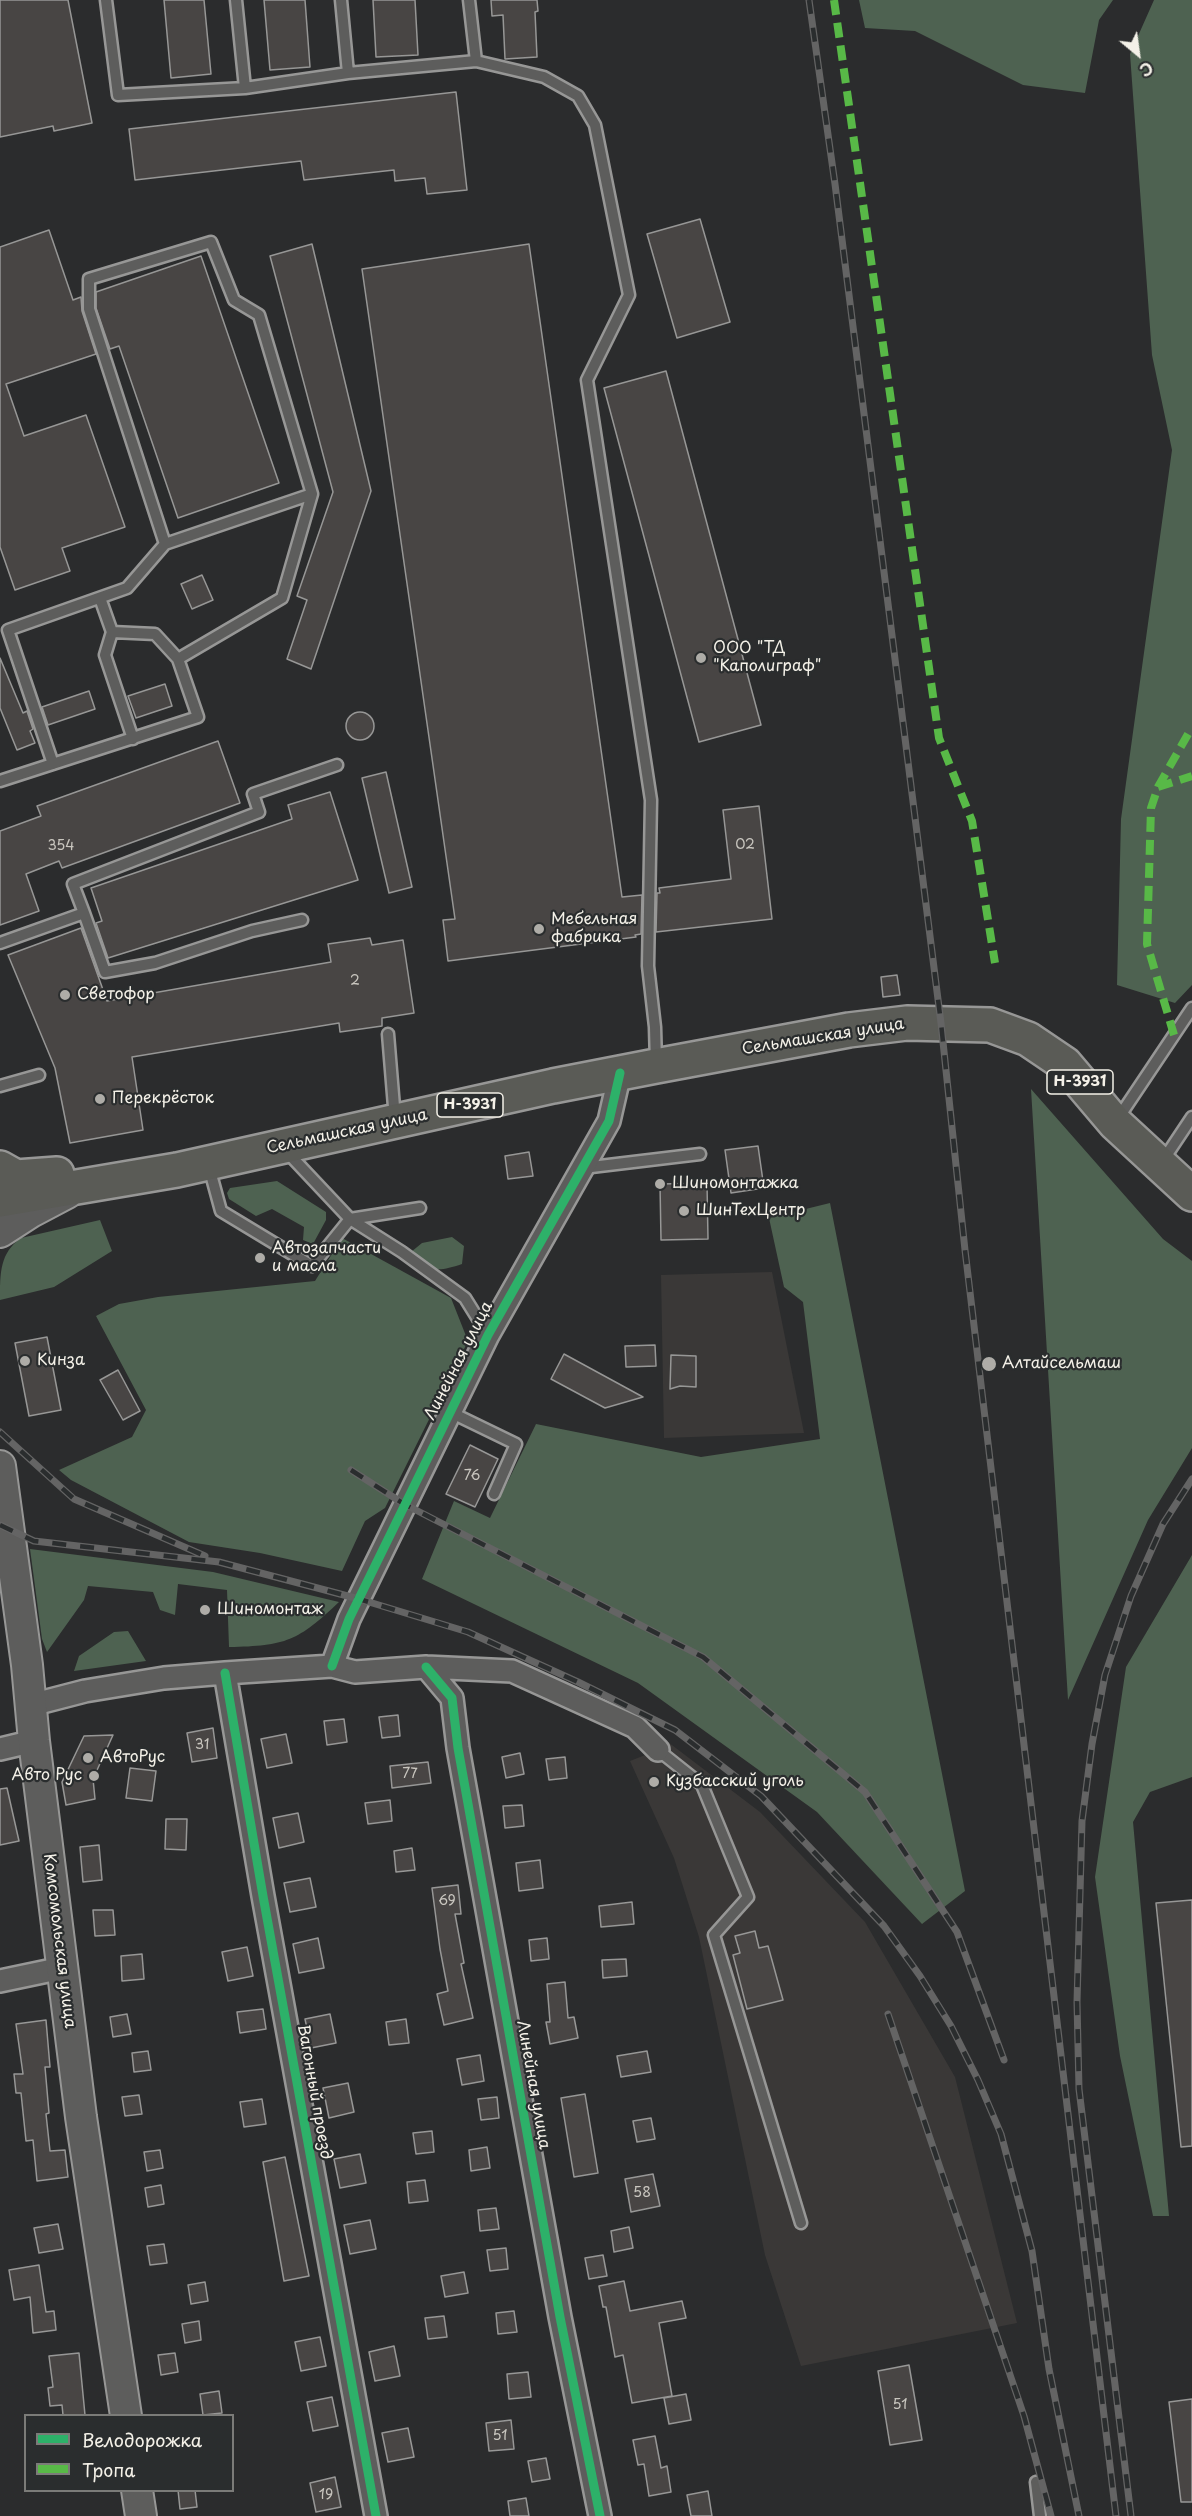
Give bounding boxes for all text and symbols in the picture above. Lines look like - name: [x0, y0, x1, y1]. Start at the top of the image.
- north arrow: [1108, 24, 1168, 84]
- text: С: [1136, 56, 1158, 83]
- place label: ООО "ТД "Каполиграф": [713, 639, 821, 677]
- marker: ООО "ТД "Каполиграф": [694, 651, 708, 665]
- house number: 02: [735, 837, 755, 853]
- house number: 354: [47, 838, 75, 854]
- place label: Мебельная фабрика: [551, 910, 637, 948]
- marker: Мебельная фабрика: [532, 922, 546, 936]
- house number: 2: [350, 973, 360, 989]
- place label: Светофор: [77, 985, 155, 1005]
- marker: Светофор: [58, 988, 72, 1002]
- street label: Сельмашская улица: [740, 1015, 906, 1059]
- road number: Н-3931: [1047, 1070, 1113, 1094]
- place label: Перекрёсток: [112, 1089, 214, 1109]
- marker: Перекрёсток: [93, 1092, 107, 1106]
- road number: Н-3931: [437, 1093, 503, 1117]
- street label: Сельмашская улица: [265, 1106, 429, 1158]
- place label: Шиномонтажка: [672, 1174, 799, 1194]
- marker: Шиномонтажка: [653, 1177, 667, 1191]
- place label: ШинТехЦентр: [696, 1201, 805, 1221]
- marker: ШинТехЦентр: [677, 1204, 691, 1218]
- place label: Автозапчасти и масла: [272, 1239, 381, 1277]
- marker: Автозапчасти и масла: [253, 1251, 267, 1265]
- street label: Линейная улица: [421, 1299, 497, 1423]
- place label: Кинза: [37, 1351, 85, 1371]
- marker: Кинза: [18, 1354, 32, 1368]
- place label: Алтайсельмаш: [1002, 1354, 1121, 1374]
- marker: Алтайсельмаш: [980, 1355, 998, 1373]
- house number: 76: [464, 1468, 480, 1484]
- place label: Шиномонтаж: [217, 1600, 323, 1620]
- marker: Шиномонтаж: [198, 1603, 212, 1617]
- house number: 31: [195, 1737, 209, 1753]
- place label: АвтоРус: [100, 1748, 165, 1768]
- marker: АвтоРус: [81, 1751, 95, 1765]
- place label: Авто Рус: [12, 1766, 82, 1786]
- house number: 77: [402, 1766, 418, 1782]
- marker: Авто Рус: [87, 1769, 101, 1783]
- place label: Кузбасский уголь: [666, 1772, 804, 1792]
- marker: Кузбасский уголь: [647, 1775, 661, 1789]
- street label: Комсомольская улица: [39, 1853, 79, 2029]
- house number: 69: [438, 1893, 456, 1909]
- street label: Линейная улица: [512, 2019, 554, 2151]
- street label: Вагонный проезд: [293, 2023, 335, 2161]
- house number: 58: [633, 2185, 651, 2201]
- house number: 51: [893, 2397, 907, 2413]
- legend: [24, 2414, 234, 2492]
- text: Велодорожка: [82, 2426, 202, 2453]
- house number: 51: [493, 2428, 507, 2444]
- text: Тропа: [82, 2456, 135, 2483]
- house number: 19: [319, 2487, 333, 2503]

